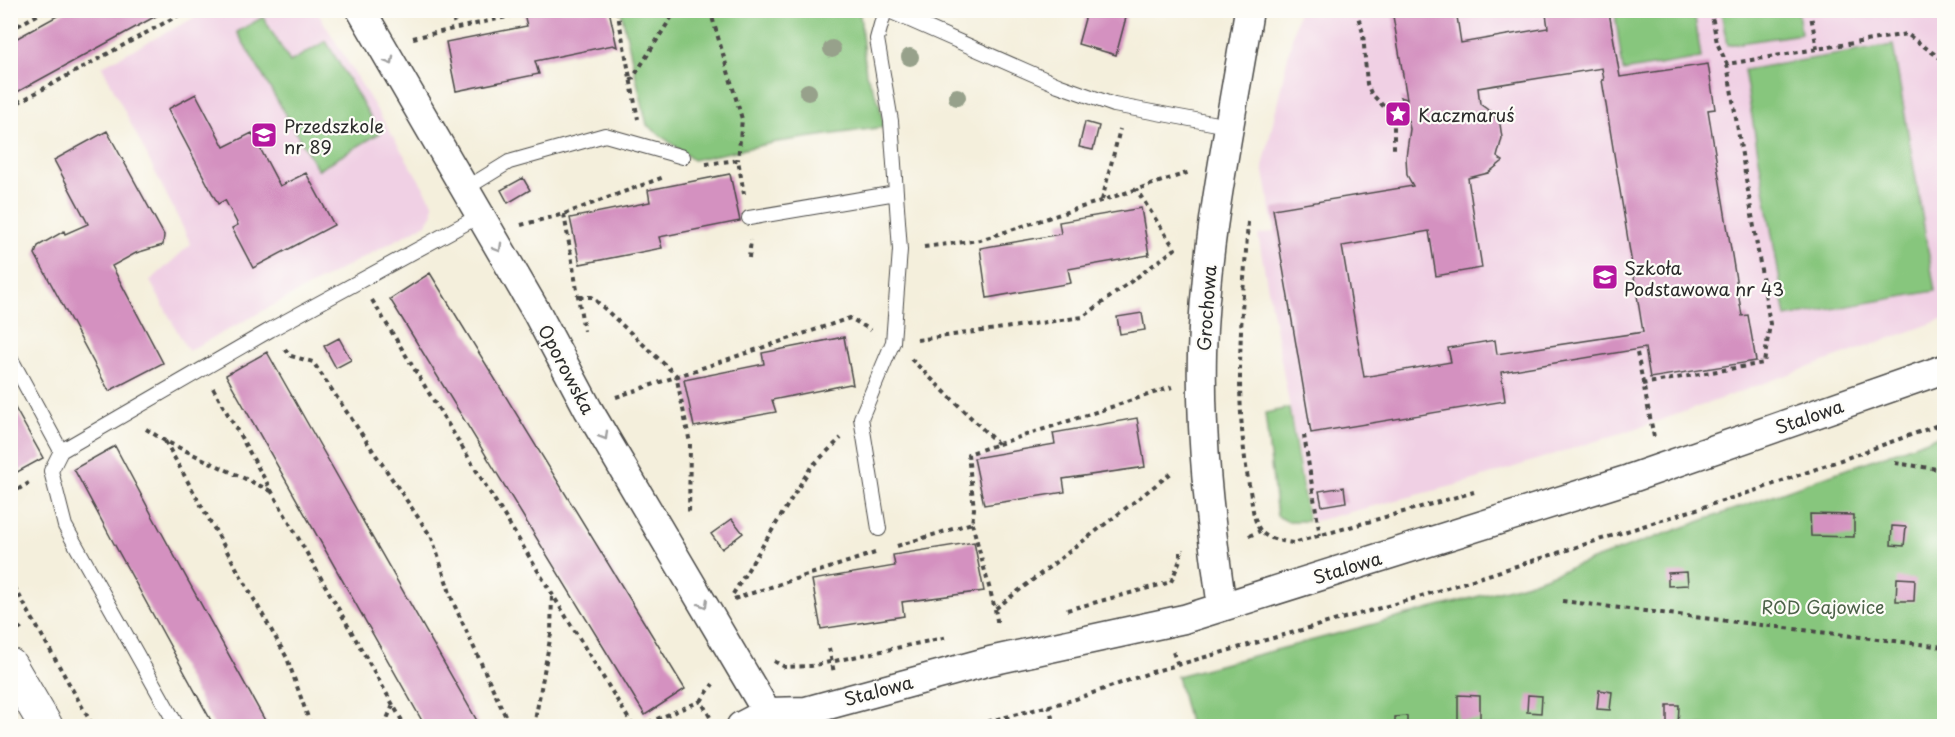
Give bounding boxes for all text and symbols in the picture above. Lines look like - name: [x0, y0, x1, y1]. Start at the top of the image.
- one-way arrow: [383, 55, 395, 65]
- place icon: Kaczmaruś: [1383, 99, 1413, 129]
- place label: Kaczmaruś: [1418, 101, 1515, 128]
- place label: Przedszkole nr 89: [284, 112, 384, 160]
- school or university icon: Przedszkole nr 89: [249, 120, 279, 150]
- one-way arrow: [491, 242, 502, 252]
- place label: Szkoła Podstawowa nr 43: [1624, 254, 1784, 302]
- school or university icon: Szkoła Podstawowa nr 43: [1590, 262, 1620, 292]
- street label: Grochowa: [1190, 263, 1223, 352]
- street label: Oporowska: [532, 319, 602, 419]
- street label: Stalowa: [1771, 392, 1847, 440]
- one-way arrow: [597, 430, 609, 440]
- street label: Stalowa: [1309, 544, 1385, 590]
- park label: ROD Gajowice: [1761, 593, 1885, 620]
- one-way arrow: [697, 598, 709, 608]
- street label: Stalowa: [840, 668, 916, 712]

